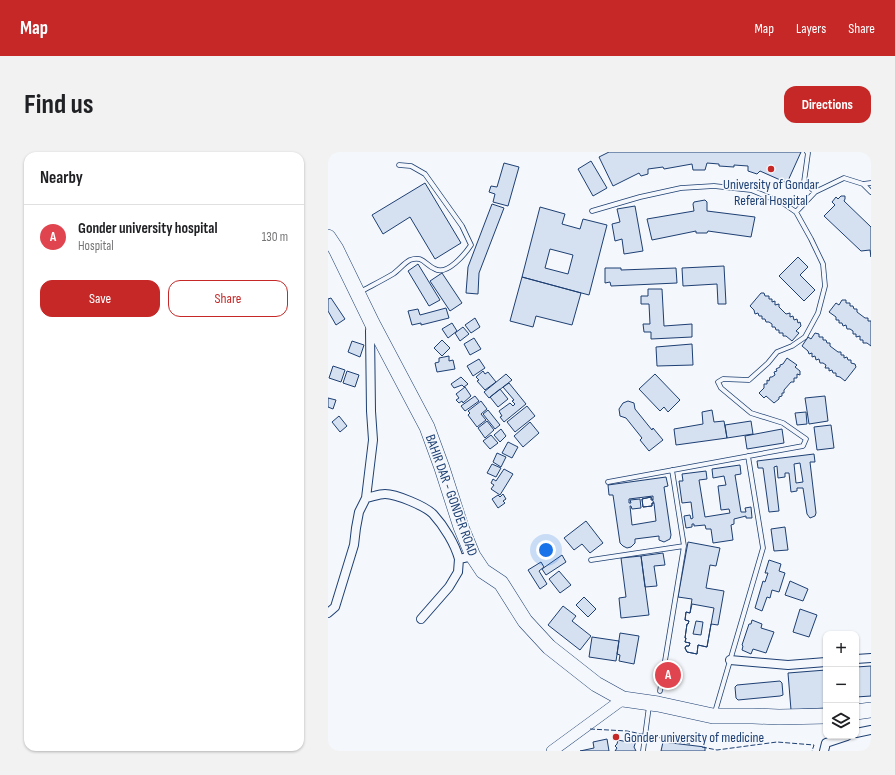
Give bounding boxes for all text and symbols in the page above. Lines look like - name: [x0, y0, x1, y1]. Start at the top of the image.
- text: Map: [20, 17, 48, 40]
- text: Map: [754, 20, 774, 37]
- text: Layers: [796, 20, 826, 37]
- text: Share: [848, 20, 875, 37]
- button: Directions: [784, 86, 871, 123]
- text: Find us: [24, 88, 93, 121]
- marker: University of Gondar Referal Hospital: [766, 164, 776, 174]
- text: Nearby: [40, 168, 83, 188]
- place label: University of Gondar Referal Hospital: [723, 176, 819, 209]
- text: Gonder university hospital: [78, 219, 217, 238]
- text: A: [50, 229, 56, 245]
- text: 130 m: [262, 229, 288, 245]
- text: Hospital: [78, 238, 114, 254]
- button: Save: [40, 280, 160, 317]
- button: Share: [168, 280, 288, 317]
- street label: BAHIR DAR - GONDER ROAD: [422, 432, 481, 558]
- your location: [536, 540, 556, 560]
- map controls: [823, 631, 859, 739]
- button: +: [823, 631, 859, 667]
- pin: A: [655, 660, 681, 690]
- button: −: [823, 667, 859, 703]
- button: layers: [823, 703, 859, 739]
- place label: Gonder university of medicine: [624, 729, 764, 746]
- marker: Gonder university of medicine: [611, 732, 621, 742]

